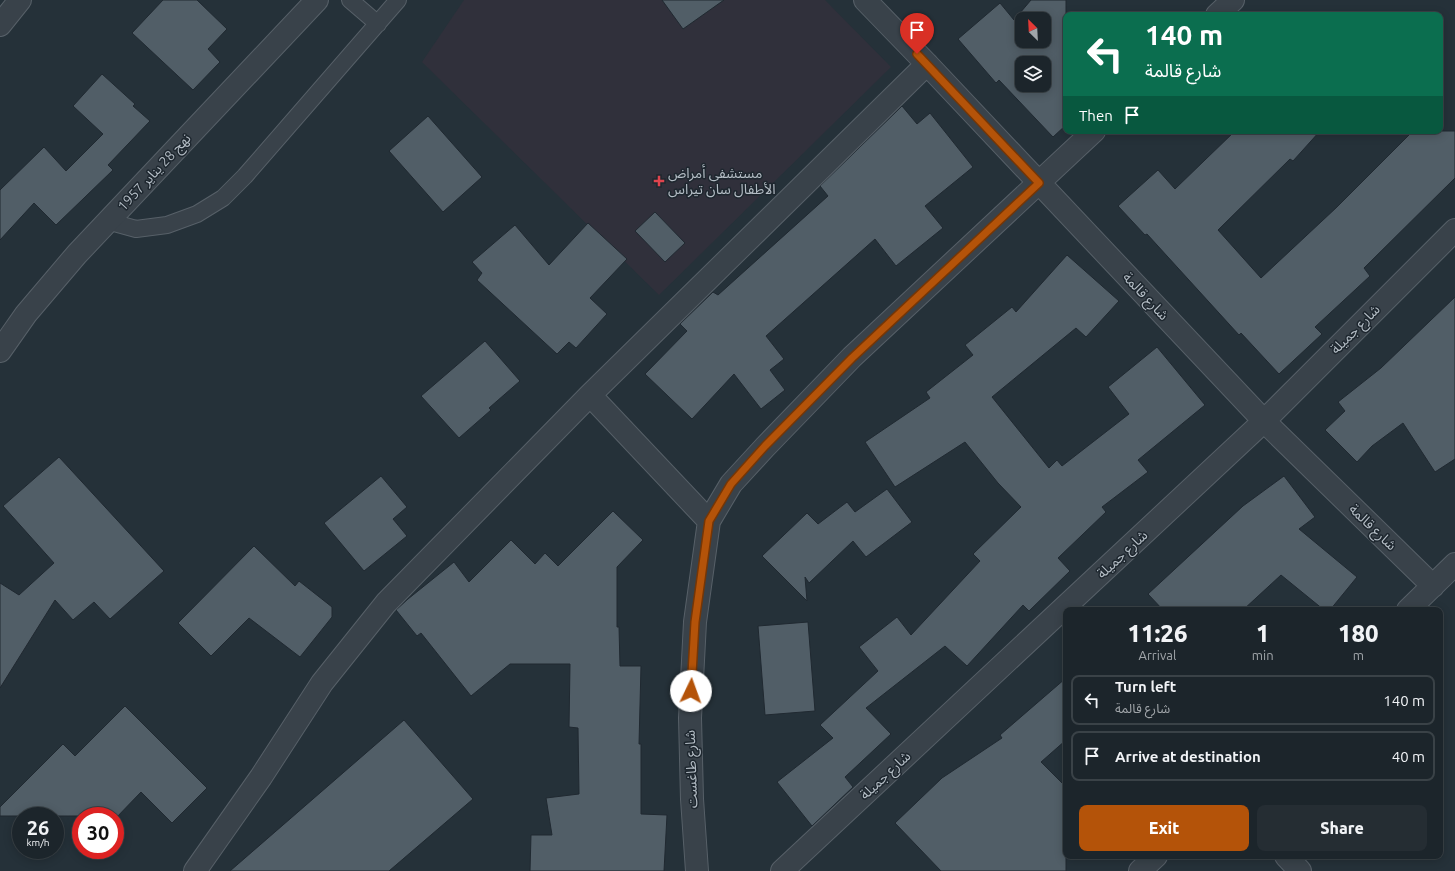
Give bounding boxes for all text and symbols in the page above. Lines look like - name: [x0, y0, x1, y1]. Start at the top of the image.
- north arrow: [1015, 12, 1051, 48]
- map controls: [1015, 12, 1051, 92]
- pin: [900, 13, 934, 54]
- icon: arrive: [906, 19, 928, 41]
- text: 140 m: [1145, 19, 1223, 50]
- icon: left: [1079, 28, 1131, 80]
- button: layers: [1015, 56, 1051, 92]
- text: شارع قالمة: [1145, 60, 1221, 80]
- icon: arrive: [1121, 104, 1143, 126]
- text: Then: [1079, 107, 1113, 124]
- street label: نهج 28 يناير 1957: [114, 130, 196, 216]
- place label: مستشفى أمراض الأطفال سان تيراس: [668, 164, 776, 198]
- marker: مستشفى أمراض الأطفال سان تيراس: [653, 175, 665, 187]
- street label: شارع قالمة: [1118, 269, 1172, 325]
- street label: شارع جميلة: [1327, 301, 1385, 359]
- street label: شارع قالمة: [1344, 501, 1400, 556]
- street label: شارع جميلة: [1093, 527, 1153, 584]
- text: 11:26: [1127, 620, 1187, 647]
- text: 1: [1256, 620, 1269, 647]
- text: 180: [1338, 620, 1379, 647]
- text: Arrival: [1138, 648, 1176, 662]
- text: min: [1252, 648, 1274, 662]
- text: m: [1353, 648, 1364, 662]
- position arrow: [670, 670, 712, 712]
- text: Turn left: [1115, 678, 1176, 695]
- icon: left: [1081, 689, 1103, 711]
- text: 140 m: [1383, 692, 1425, 709]
- text: شارع قالمة: [1115, 701, 1170, 715]
- street label: شارع طاغست: [682, 729, 703, 808]
- icon: arrive: [1081, 745, 1103, 767]
- street label: شارع جميلة: [856, 748, 916, 805]
- text: Arrive at destination: [1115, 748, 1261, 765]
- text: 40 m: [1392, 748, 1425, 765]
- button: Exit: [1079, 805, 1249, 851]
- button: Share: [1257, 805, 1427, 851]
- speed limit sign: 30: [72, 807, 124, 859]
- text: 26: [27, 816, 49, 839]
- text: km/h: [26, 837, 50, 848]

